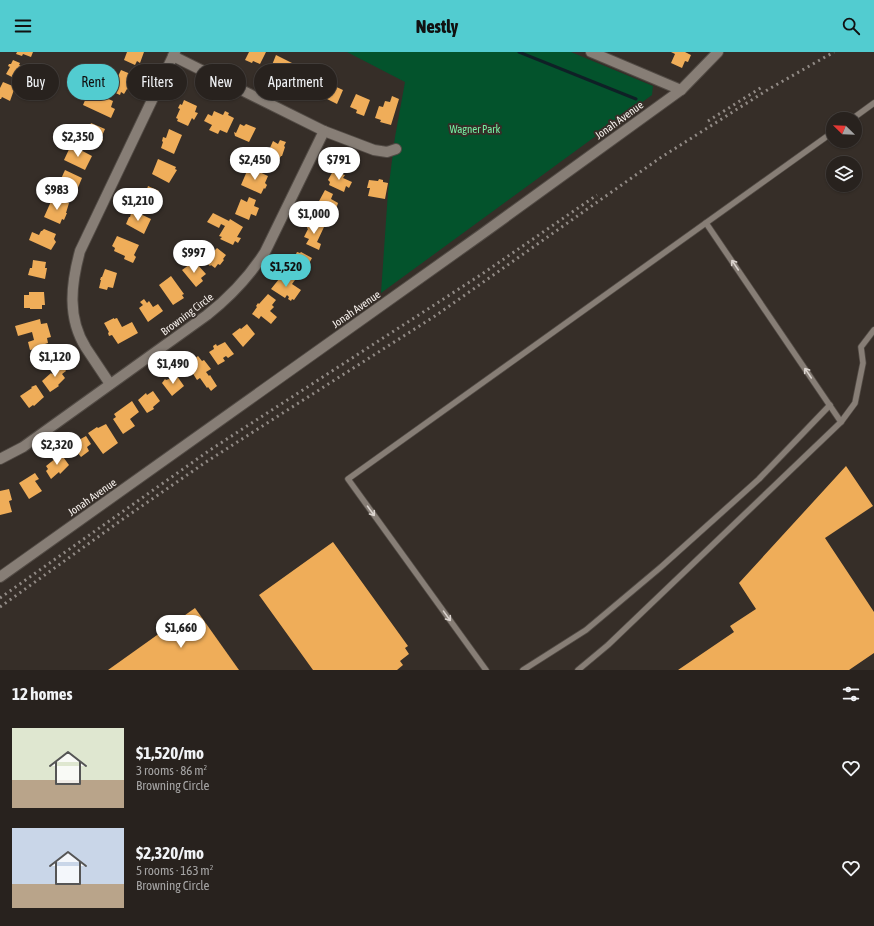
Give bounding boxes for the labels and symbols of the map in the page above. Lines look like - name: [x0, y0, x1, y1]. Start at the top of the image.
- street label: Jonah Avenue: [593, 99, 645, 141]
- north arrow: [826, 112, 862, 148]
- park label: Wagner Park: [450, 123, 501, 135]
- pin: $2,350: [45, 124, 111, 158]
- pin: $2,450: [222, 147, 288, 181]
- pin: $791: [315, 147, 363, 181]
- pin: $983: [33, 177, 81, 211]
- pin: $1,210: [105, 188, 171, 222]
- pin: $1,000: [281, 201, 347, 235]
- pin: $997: [170, 240, 218, 274]
- pin: $1,520: [253, 254, 319, 288]
- one-way arrow: [731, 260, 739, 271]
- street label: Jonah Avenue: [329, 288, 383, 330]
- street label: Browning Circle: [159, 291, 215, 337]
- pin: $1,120: [22, 344, 88, 378]
- pin: $1,490: [140, 351, 206, 385]
- one-way arrow: [804, 368, 812, 379]
- pin: $2,320: [24, 432, 90, 466]
- street label: Jonah Avenue: [65, 476, 119, 518]
- one-way arrow: [367, 505, 375, 516]
- one-way arrow: [443, 611, 451, 622]
- pin: $1,660: [148, 615, 214, 649]

